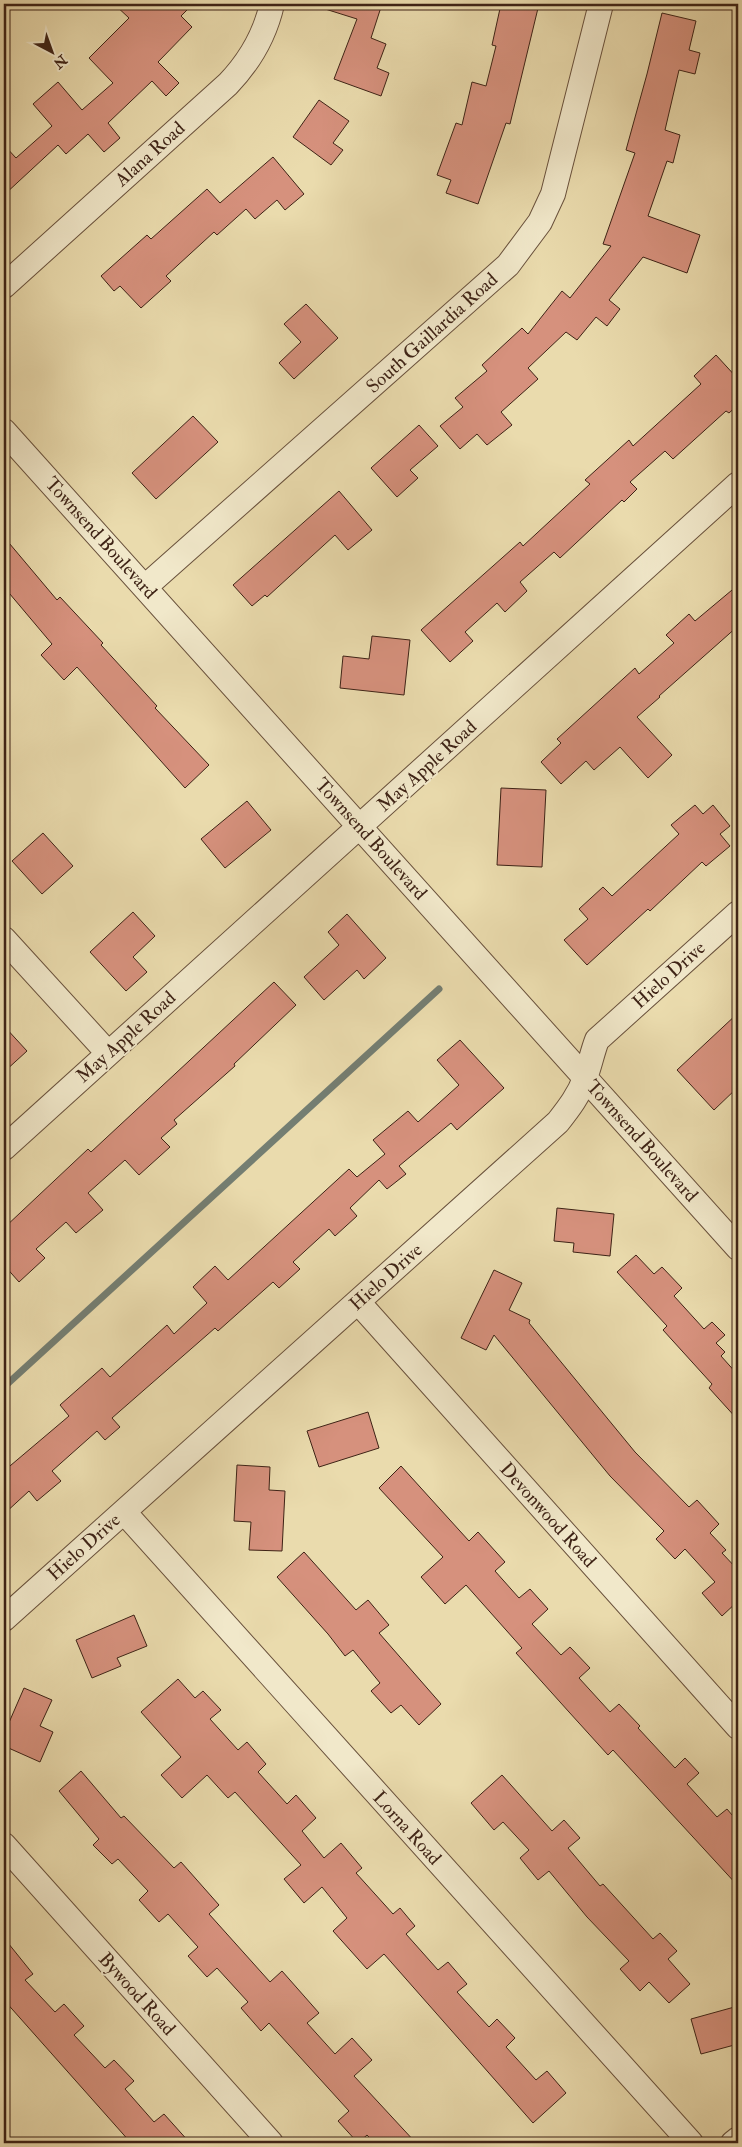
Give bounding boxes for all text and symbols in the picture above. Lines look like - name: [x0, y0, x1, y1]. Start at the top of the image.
- north arrow: [28, 28, 78, 78]
- text: N: [50, 50, 71, 72]
- street label: Alana Road: [109, 116, 190, 192]
- street label: South Gaillardia Road: [361, 267, 503, 398]
- street label: Townsend Boulevard: [40, 472, 163, 605]
- street label: May Apple Road: [372, 715, 483, 818]
- street label: Townsend Boulevard: [310, 773, 433, 906]
- street label: Hielo Drive: [628, 936, 710, 1014]
- street label: May Apple Road: [71, 986, 182, 1089]
- street label: Townsend Boulevard: [581, 1075, 704, 1208]
- street label: Hielo Drive: [345, 1238, 427, 1316]
- street label: Devonwood Road: [495, 1458, 602, 1573]
- street label: Hielo Drive: [43, 1508, 125, 1586]
- street label: Lorna Road: [368, 1786, 447, 1870]
- street label: Bywood Road: [93, 1947, 181, 2041]

